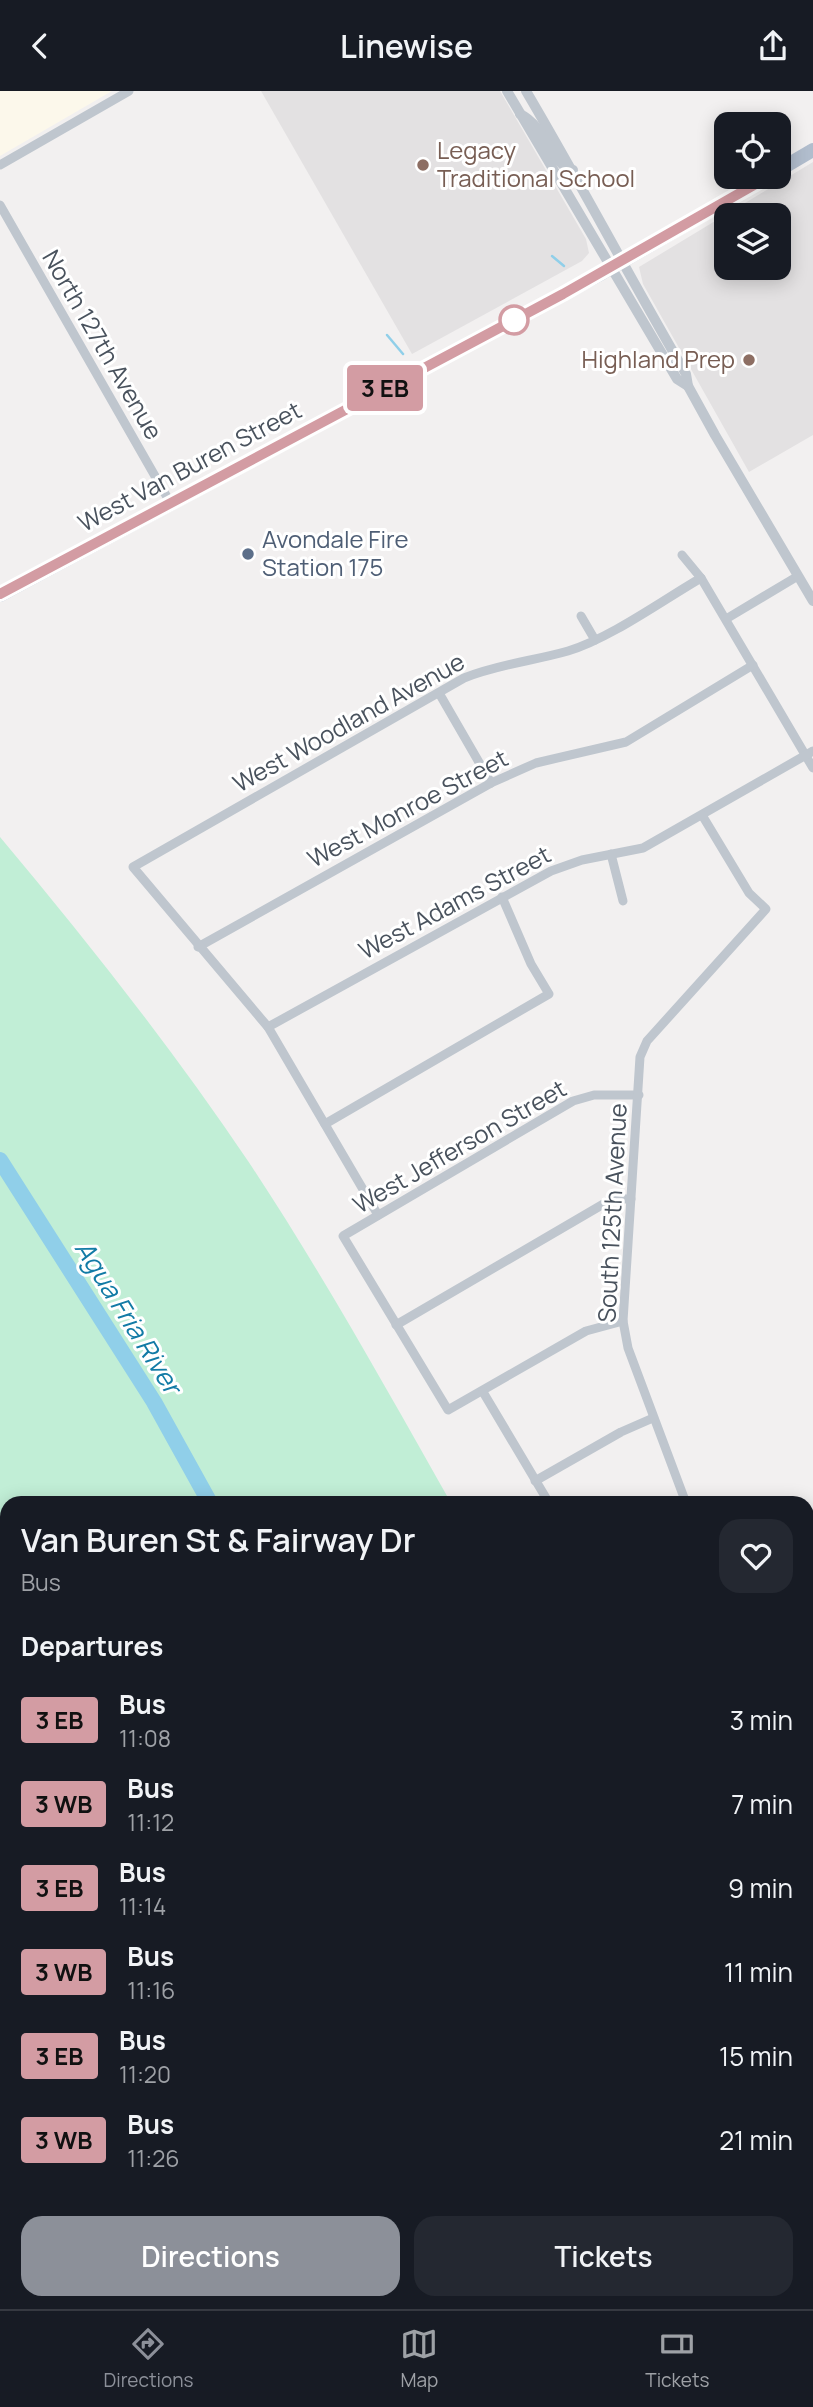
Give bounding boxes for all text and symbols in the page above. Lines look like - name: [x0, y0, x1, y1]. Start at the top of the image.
- text: Linewise: [340, 24, 473, 68]
- icon: back: [21, 27, 59, 65]
- icon: share: [754, 27, 792, 65]
- map controls: [714, 112, 791, 280]
- button: locate: [714, 112, 791, 189]
- place label: Legacy Traditional School: [437, 133, 635, 194]
- marker: Legacy Traditional School: [415, 157, 431, 173]
- button: layers: [714, 203, 791, 280]
- street label: North 127th Avenue: [36, 243, 171, 445]
- unlabelled marker: [499, 305, 529, 335]
- place label: Highland Prep: [582, 342, 735, 375]
- marker: Highland Prep: [741, 352, 757, 368]
- line badge: 3 EB: [336, 365, 434, 411]
- text: 3 EB: [361, 371, 409, 404]
- street label: West Van Buren Street: [72, 393, 307, 539]
- place label: Avondale Fire Station 175: [262, 522, 408, 583]
- marker: Avondale Fire Station 175: [240, 546, 256, 562]
- street label: West Woodland Avenue: [227, 644, 470, 799]
- street label: West Monroe Street: [301, 741, 513, 874]
- street label: West Adams Street: [352, 837, 556, 966]
- street label: West Jefferson Street: [347, 1071, 572, 1220]
- street label: South 125th Avenue: [589, 1102, 634, 1323]
- water label: Agua Fria River: [67, 1233, 192, 1403]
- text: Van Buren St & Fairway Dr: [21, 1517, 415, 1562]
- button: heart: [719, 1519, 793, 1593]
- text: Bus: [21, 1566, 61, 1598]
- text: Departures: [21, 1628, 163, 1664]
- text: Bus: [119, 1686, 166, 1722]
- text: 3 min: [730, 1702, 793, 1738]
- text: 3 EB: [36, 1703, 83, 1736]
- text: 11:08: [119, 1722, 171, 1754]
- text: Bus: [127, 1770, 174, 1806]
- text: 7 min: [731, 1786, 793, 1822]
- text: 3 WB: [35, 1787, 92, 1820]
- text: 11:12: [127, 1806, 174, 1838]
- text: Bus: [119, 1854, 166, 1890]
- text: 9 min: [728, 1870, 793, 1906]
- text: 3 EB: [36, 1871, 83, 1904]
- text: 11:14: [119, 1890, 166, 1922]
- text: Bus: [127, 1938, 174, 1974]
- text: 11 min: [724, 1954, 793, 1990]
- text: 3 WB: [35, 1955, 92, 1988]
- text: 11:16: [127, 1974, 175, 2006]
- text: Bus: [119, 2022, 166, 2058]
- text: 15 min: [719, 2038, 793, 2074]
- text: 3 EB: [36, 2039, 83, 2072]
- text: 11:20: [119, 2058, 171, 2090]
- text: Bus: [127, 2106, 174, 2142]
- text: 21 min: [719, 2122, 793, 2158]
- text: 3 WB: [35, 2123, 92, 2156]
- text: 11:26: [127, 2142, 180, 2174]
- button: Directions: [21, 2216, 400, 2296]
- button: Tickets: [414, 2216, 793, 2296]
- tab: Directions: [103, 2325, 193, 2393]
- tab: Map: [400, 2325, 438, 2393]
- tab: Tickets: [645, 2325, 710, 2393]

